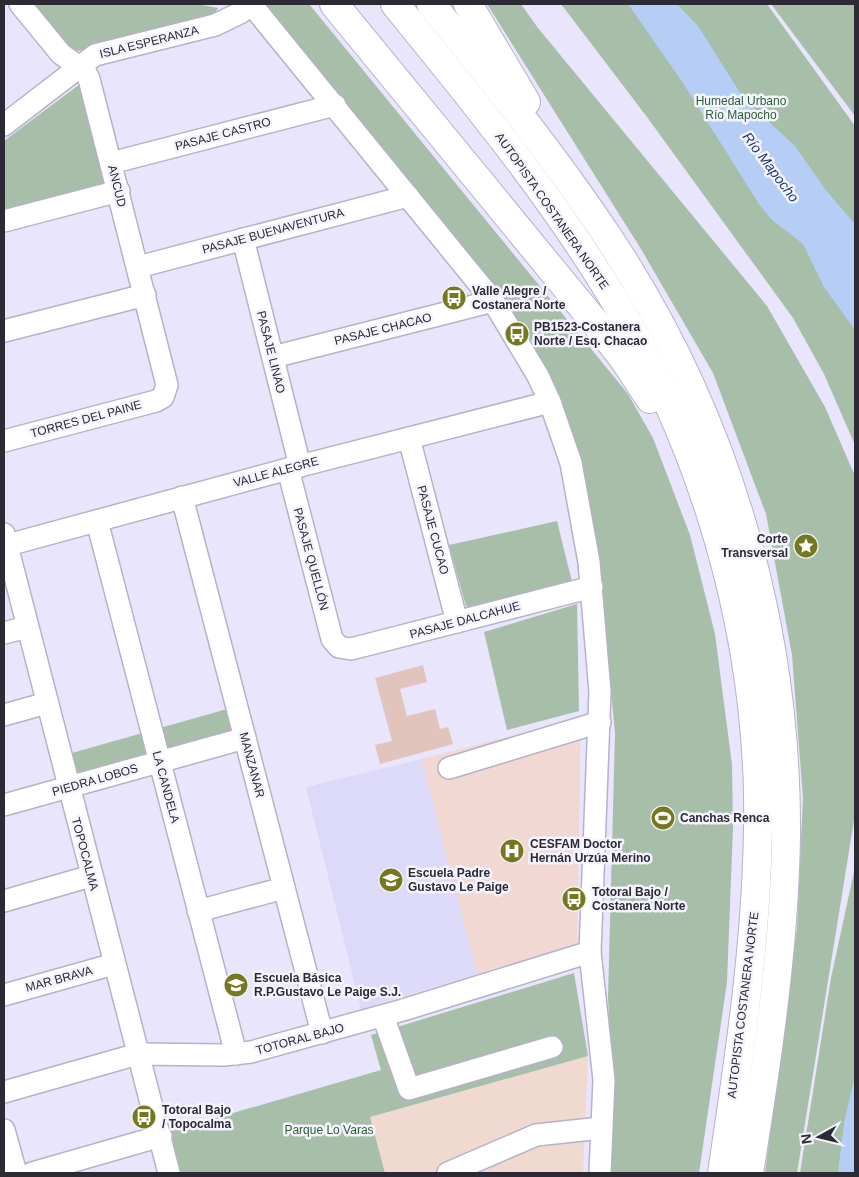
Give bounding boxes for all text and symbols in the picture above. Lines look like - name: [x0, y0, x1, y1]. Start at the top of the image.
- street label: ISLA ESPERANZA: [98, 23, 200, 61]
- park label: Humedal Urbano Río Mapocho: [696, 94, 787, 122]
- street label: PASAJE CASTRO: [174, 114, 272, 154]
- water label: Río Mapocho: [740, 129, 803, 205]
- street label: AUTOPISTA COSTANERA NORTE: [492, 130, 612, 292]
- street label: ANCUD: [105, 164, 129, 209]
- street label: PASAJE BUENAVENTURA: [201, 205, 345, 257]
- place label: Valle Alegre / Costanera Norte: [472, 284, 566, 312]
- bus stop icon: Valle Alegre / Costanera Norte: [441, 285, 467, 311]
- street label: PASAJE LINAO: [254, 309, 288, 395]
- street label: PASAJE CHACAO: [333, 310, 433, 348]
- place label: PB1523-Costanera Norte / Esq. Chacao: [534, 320, 647, 348]
- bus stop icon: PB1523-Costanera Norte / Esq. Chacao: [504, 321, 530, 347]
- street label: TORRES DEL PAINE: [29, 397, 143, 441]
- street label: VALLE ALEGRE: [232, 454, 320, 490]
- street label: PASAJE CUCAO: [414, 484, 452, 576]
- street label: PASAJE QUELLÓN: [291, 506, 332, 612]
- place label: Corte Transversal: [721, 532, 788, 560]
- place icon: Corte Transversal: [793, 533, 819, 559]
- street label: PASAJE DALCAHUE: [408, 599, 522, 641]
- street label: MANZANAR: [237, 731, 268, 800]
- street label: LA CANDELA: [150, 749, 182, 825]
- street label: PIEDRA LOBOS: [50, 761, 140, 799]
- sports icon: Canchas Renca: [650, 805, 676, 831]
- place label: Canchas Renca: [680, 811, 770, 825]
- street label: TOPOCALMA: [69, 816, 101, 892]
- place label: CESFAM Doctor Hernán Urzúa Merino: [530, 837, 651, 865]
- hospital icon: CESFAM Doctor Hernán Urzúa Merino: [499, 838, 525, 864]
- place label: Escuela Padre Gustavo Le Paige: [408, 866, 509, 894]
- school or university icon: Escuela Padre Gustavo Le Paige: [378, 867, 404, 893]
- place label: Totoral Bajo / Costanera Norte: [592, 885, 686, 913]
- bus stop icon: Totoral Bajo / Costanera Norte: [561, 886, 587, 912]
- street label: AUTOPISTA COSTANERA NORTE: [725, 911, 761, 1099]
- street label: MAR BRAVA: [24, 963, 94, 995]
- place label: Escuela Básica R.P.Gustavo Le Paige S.J.: [254, 971, 401, 999]
- school or university icon: Escuela Básica R.P.Gustavo Le Paige S.J.: [223, 972, 249, 998]
- street label: TOTORAL BAJO: [254, 1021, 346, 1057]
- place label: Totoral Bajo / Topocalma: [162, 1103, 231, 1131]
- bus stop icon: Totoral Bajo / Topocalma: [131, 1104, 157, 1130]
- north arrow: [794, 1112, 844, 1162]
- park label: Parque Lo Varas: [284, 1123, 374, 1137]
- text: N: [797, 1133, 815, 1145]

